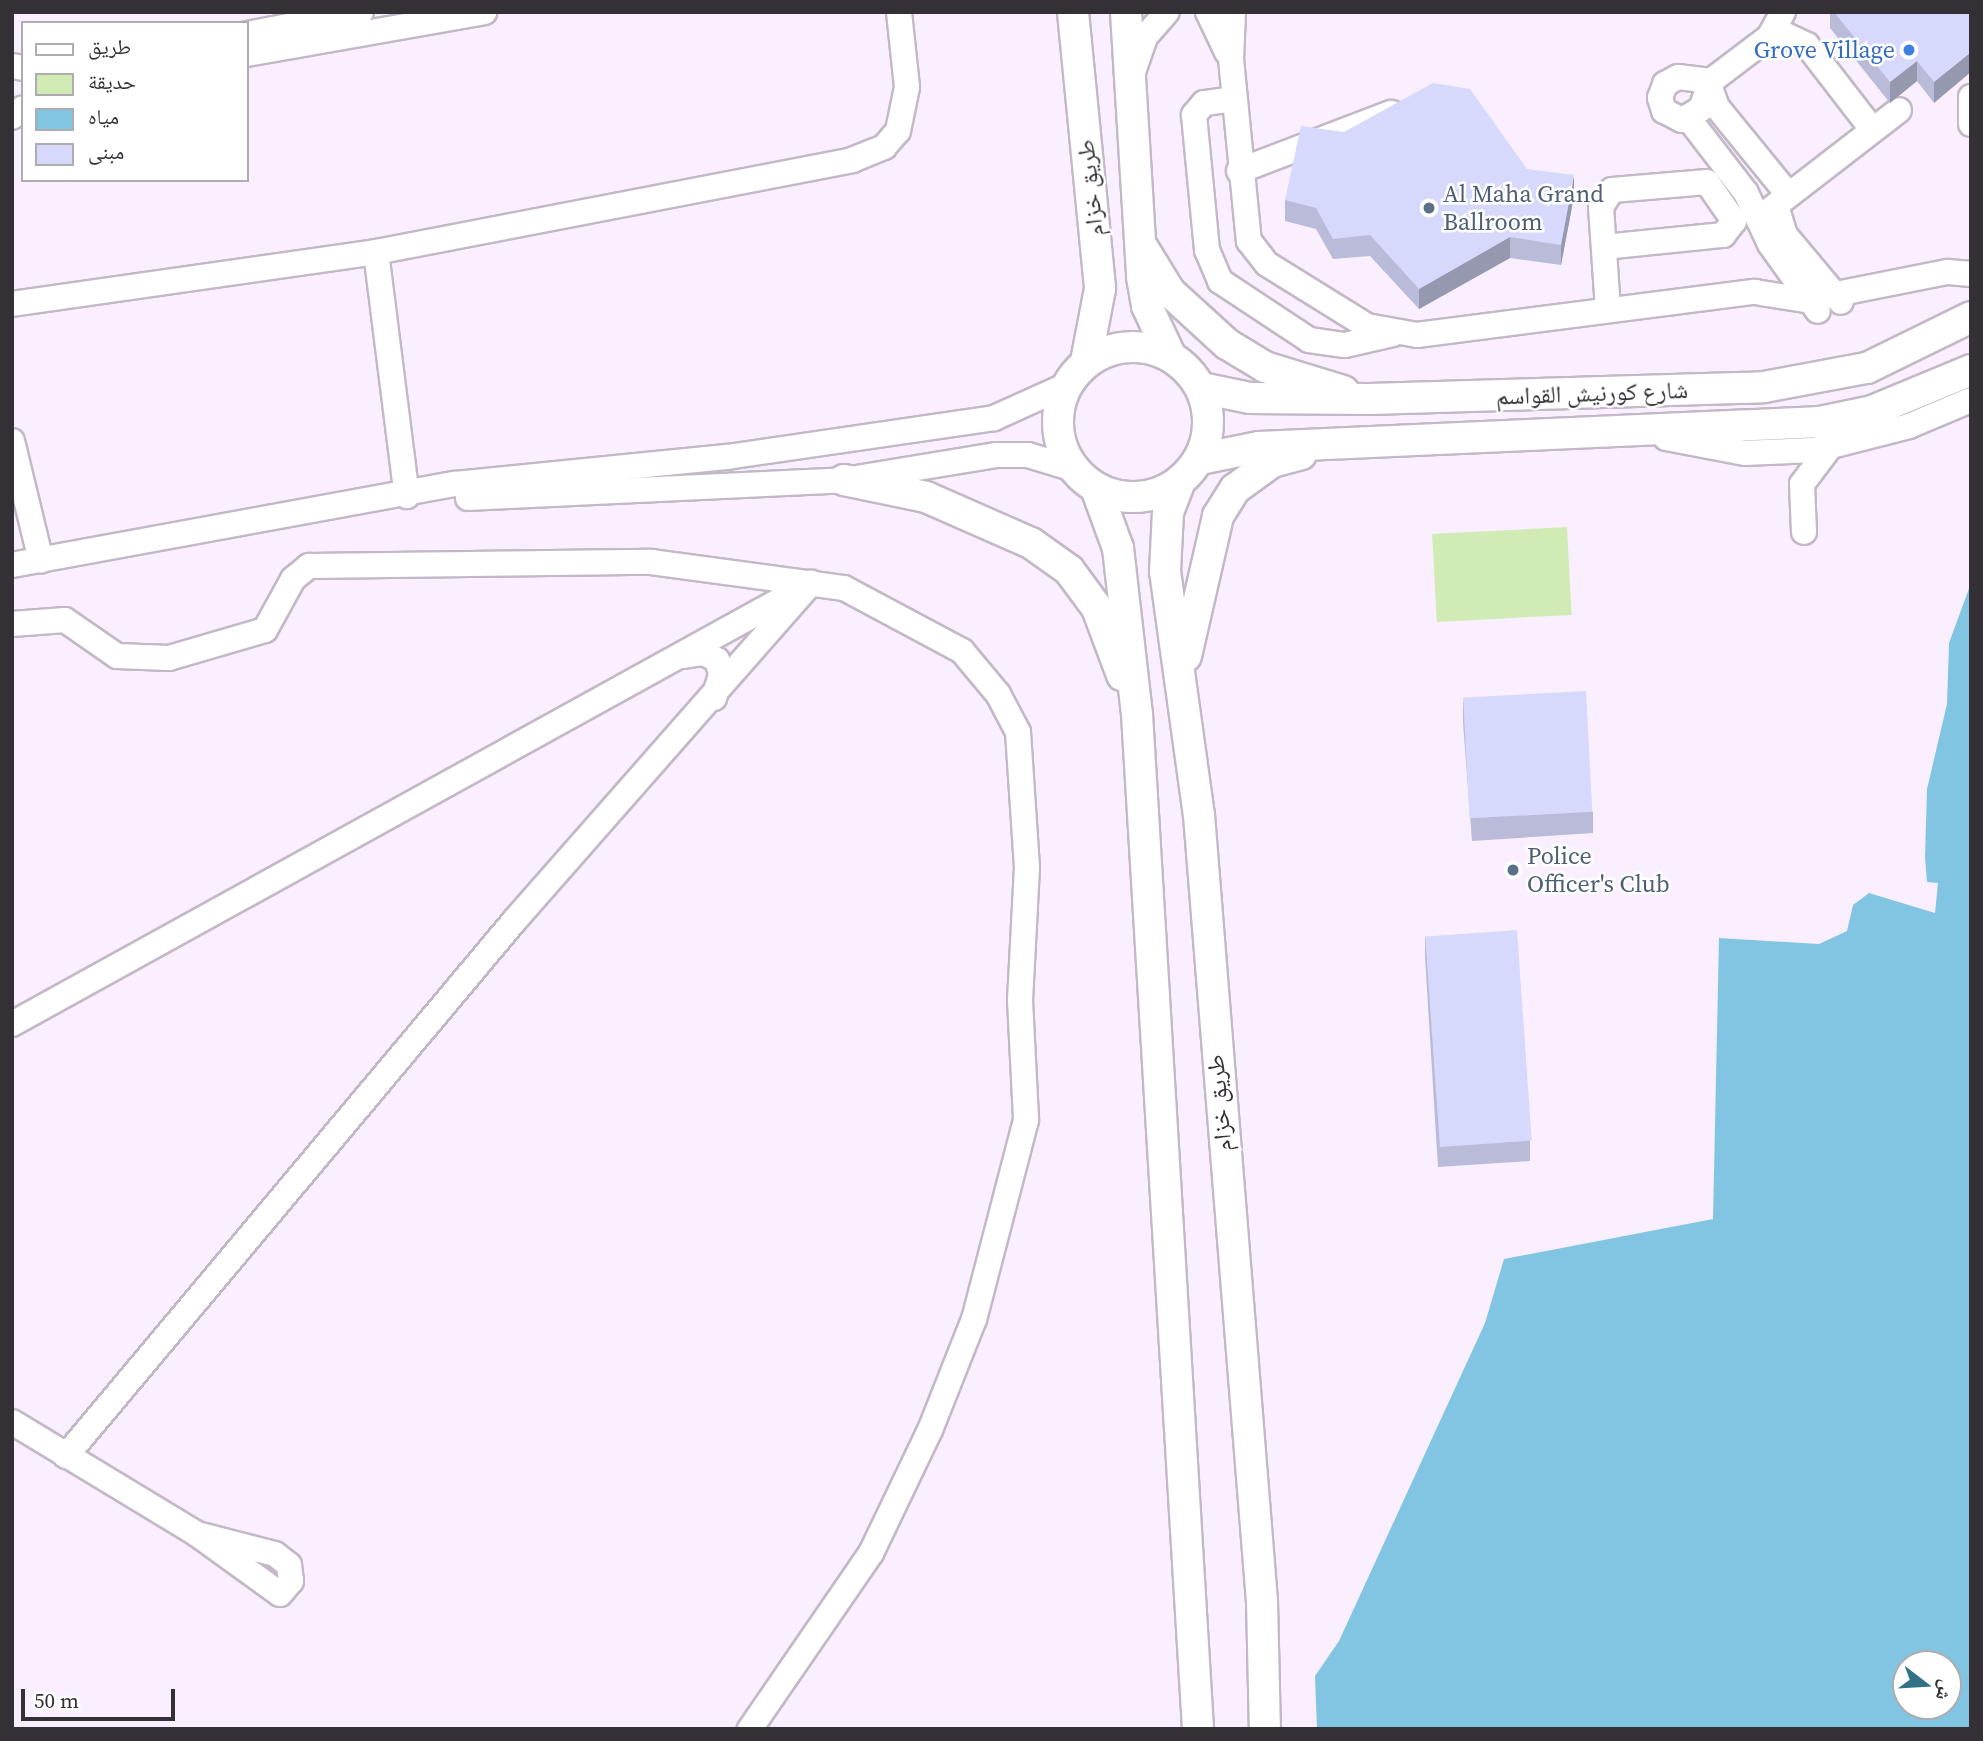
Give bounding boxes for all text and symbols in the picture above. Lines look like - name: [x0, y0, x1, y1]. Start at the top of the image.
- legend: [21, 21, 248, 182]
- text: طريق: [88, 32, 131, 61]
- place label: Grove Village: [1753, 36, 1895, 64]
- marker: Grove Village: [1901, 42, 1917, 58]
- text: حديقة: [88, 67, 136, 96]
- text: مياه: [88, 102, 119, 131]
- text: مبنى: [88, 137, 124, 166]
- street label: طريق خزام: [1071, 138, 1109, 238]
- place label: Al Maha Grand Ballroom: [1443, 180, 1604, 236]
- marker: Al Maha Grand Ballroom: [1421, 200, 1437, 216]
- street label: شارع كورنيش القواسم: [1495, 375, 1689, 411]
- place label: Police Officer's Club: [1527, 842, 1669, 898]
- marker: Police Officer's Club: [1505, 862, 1521, 878]
- street label: طريق خزام: [1200, 1053, 1238, 1153]
- north arrow: [1892, 1650, 1962, 1720]
- scale bar: [24, 1674, 178, 1718]
- text: ش: [1930, 1677, 1961, 1704]
- text: 50 m: [34, 1686, 79, 1715]

